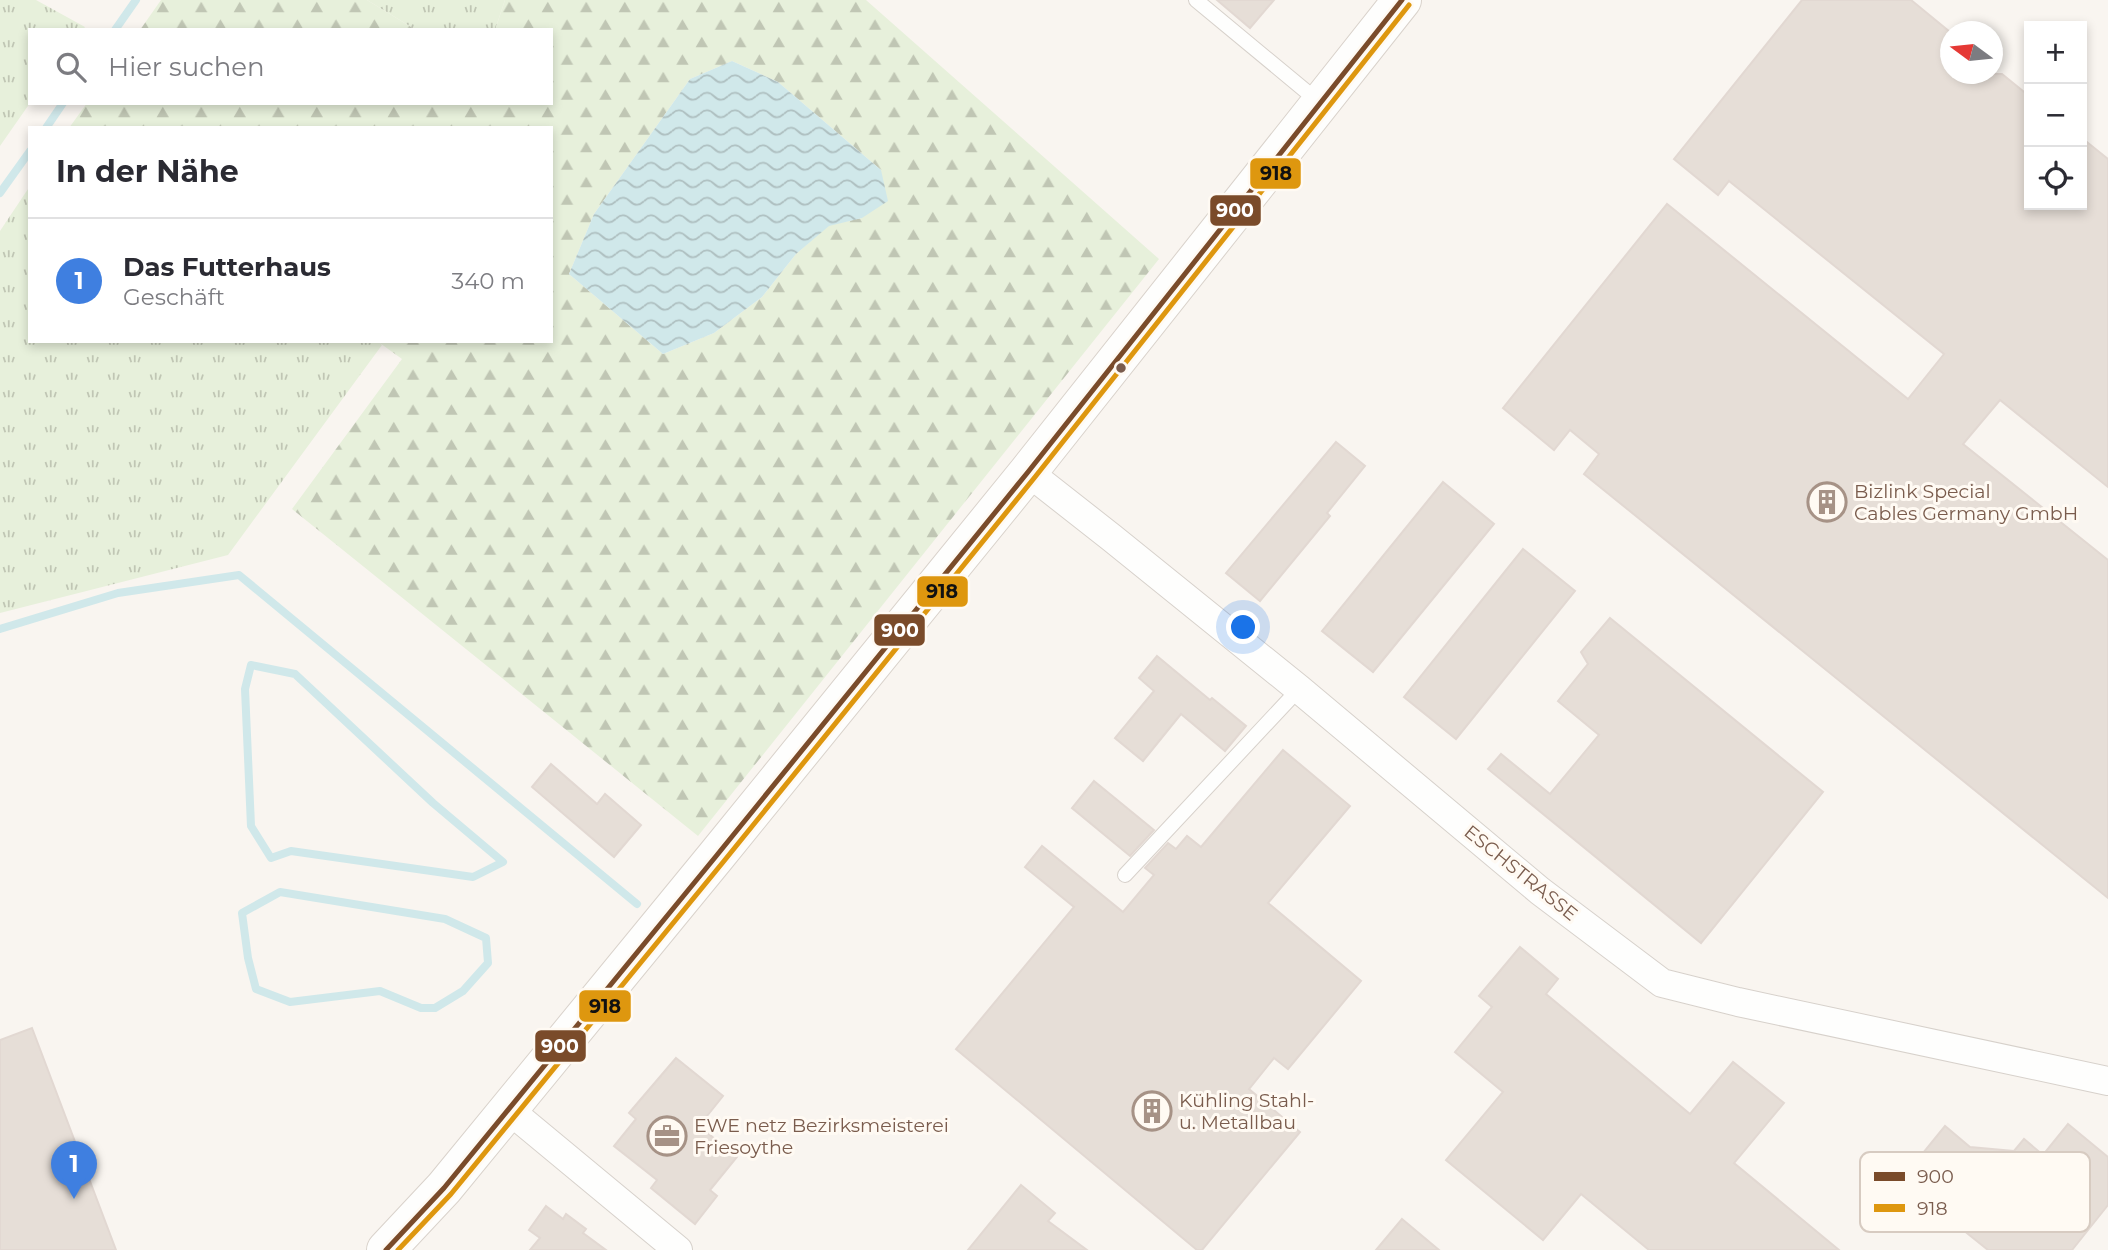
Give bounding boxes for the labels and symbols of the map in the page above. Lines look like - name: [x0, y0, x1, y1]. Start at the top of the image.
- north arrow: [1940, 21, 2003, 84]
- line badge: 918: [1249, 157, 1302, 190]
- text: 918: [1260, 162, 1292, 185]
- line badge: 900: [1209, 194, 1262, 227]
- text: 900: [1216, 199, 1254, 222]
- unlabelled marker: [1114, 361, 1128, 375]
- place label: Bizlink Special Cables Germany GmbH: [1854, 480, 2078, 525]
- building icon: Bizlink Special Cables Germany GmbH: [1806, 481, 1848, 523]
- line badge: 918: [916, 575, 969, 608]
- text: 918: [926, 580, 958, 603]
- your location: [1226, 610, 1260, 644]
- line badge: 900: [873, 613, 926, 647]
- text: 900: [881, 619, 919, 642]
- street label: ESCHSTRASSE: [1460, 820, 1582, 926]
- line badge: 918: [578, 989, 632, 1023]
- text: 918: [589, 995, 621, 1018]
- line badge: 900: [534, 1029, 587, 1063]
- text: 900: [541, 1035, 579, 1058]
- place label: Kühling Stahl- u. Metallbau: [1179, 1089, 1314, 1134]
- building icon: Kühling Stahl- u. Metallbau: [1131, 1090, 1173, 1132]
- place label: EWE netz Bezirksmeisterei Friesoythe: [694, 1114, 949, 1159]
- office icon: EWE netz Bezirksmeisterei Friesoythe: [646, 1115, 688, 1157]
- pin: 1: [51, 1141, 97, 1199]
- legend: [1860, 1152, 2090, 1232]
- text: 900: [1917, 1165, 1954, 1188]
- text: 918: [1917, 1197, 1948, 1220]

